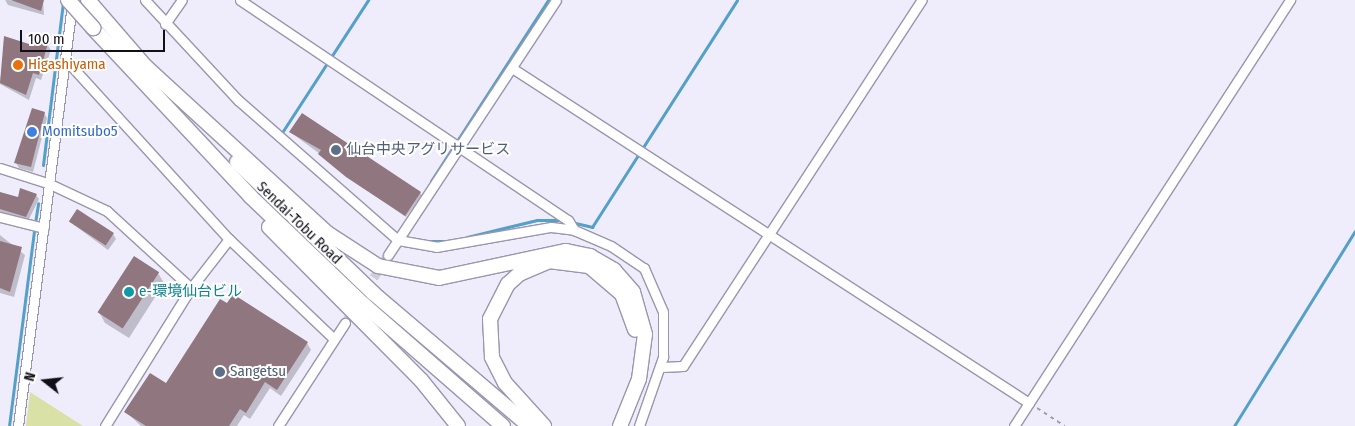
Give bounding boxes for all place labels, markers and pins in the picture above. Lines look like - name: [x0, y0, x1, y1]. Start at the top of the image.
- place label: Higashiyama: [28, 56, 106, 74]
- marker: Higashiyama: [12, 59, 24, 71]
- place label: Momitsubo5: [42, 123, 118, 141]
- marker: Momitsubo5: [26, 126, 38, 138]
- place label: 仙台中央アグリサービス: [346, 141, 511, 159]
- marker: 仙台中央アグリサービス: [330, 144, 342, 156]
- place label: e-環境仙台ビル: [139, 283, 242, 301]
- marker: e-環境仙台ビル: [123, 286, 135, 298]
- place label: Sangetsu: [230, 363, 286, 381]
- marker: Sangetsu: [214, 366, 226, 378]

